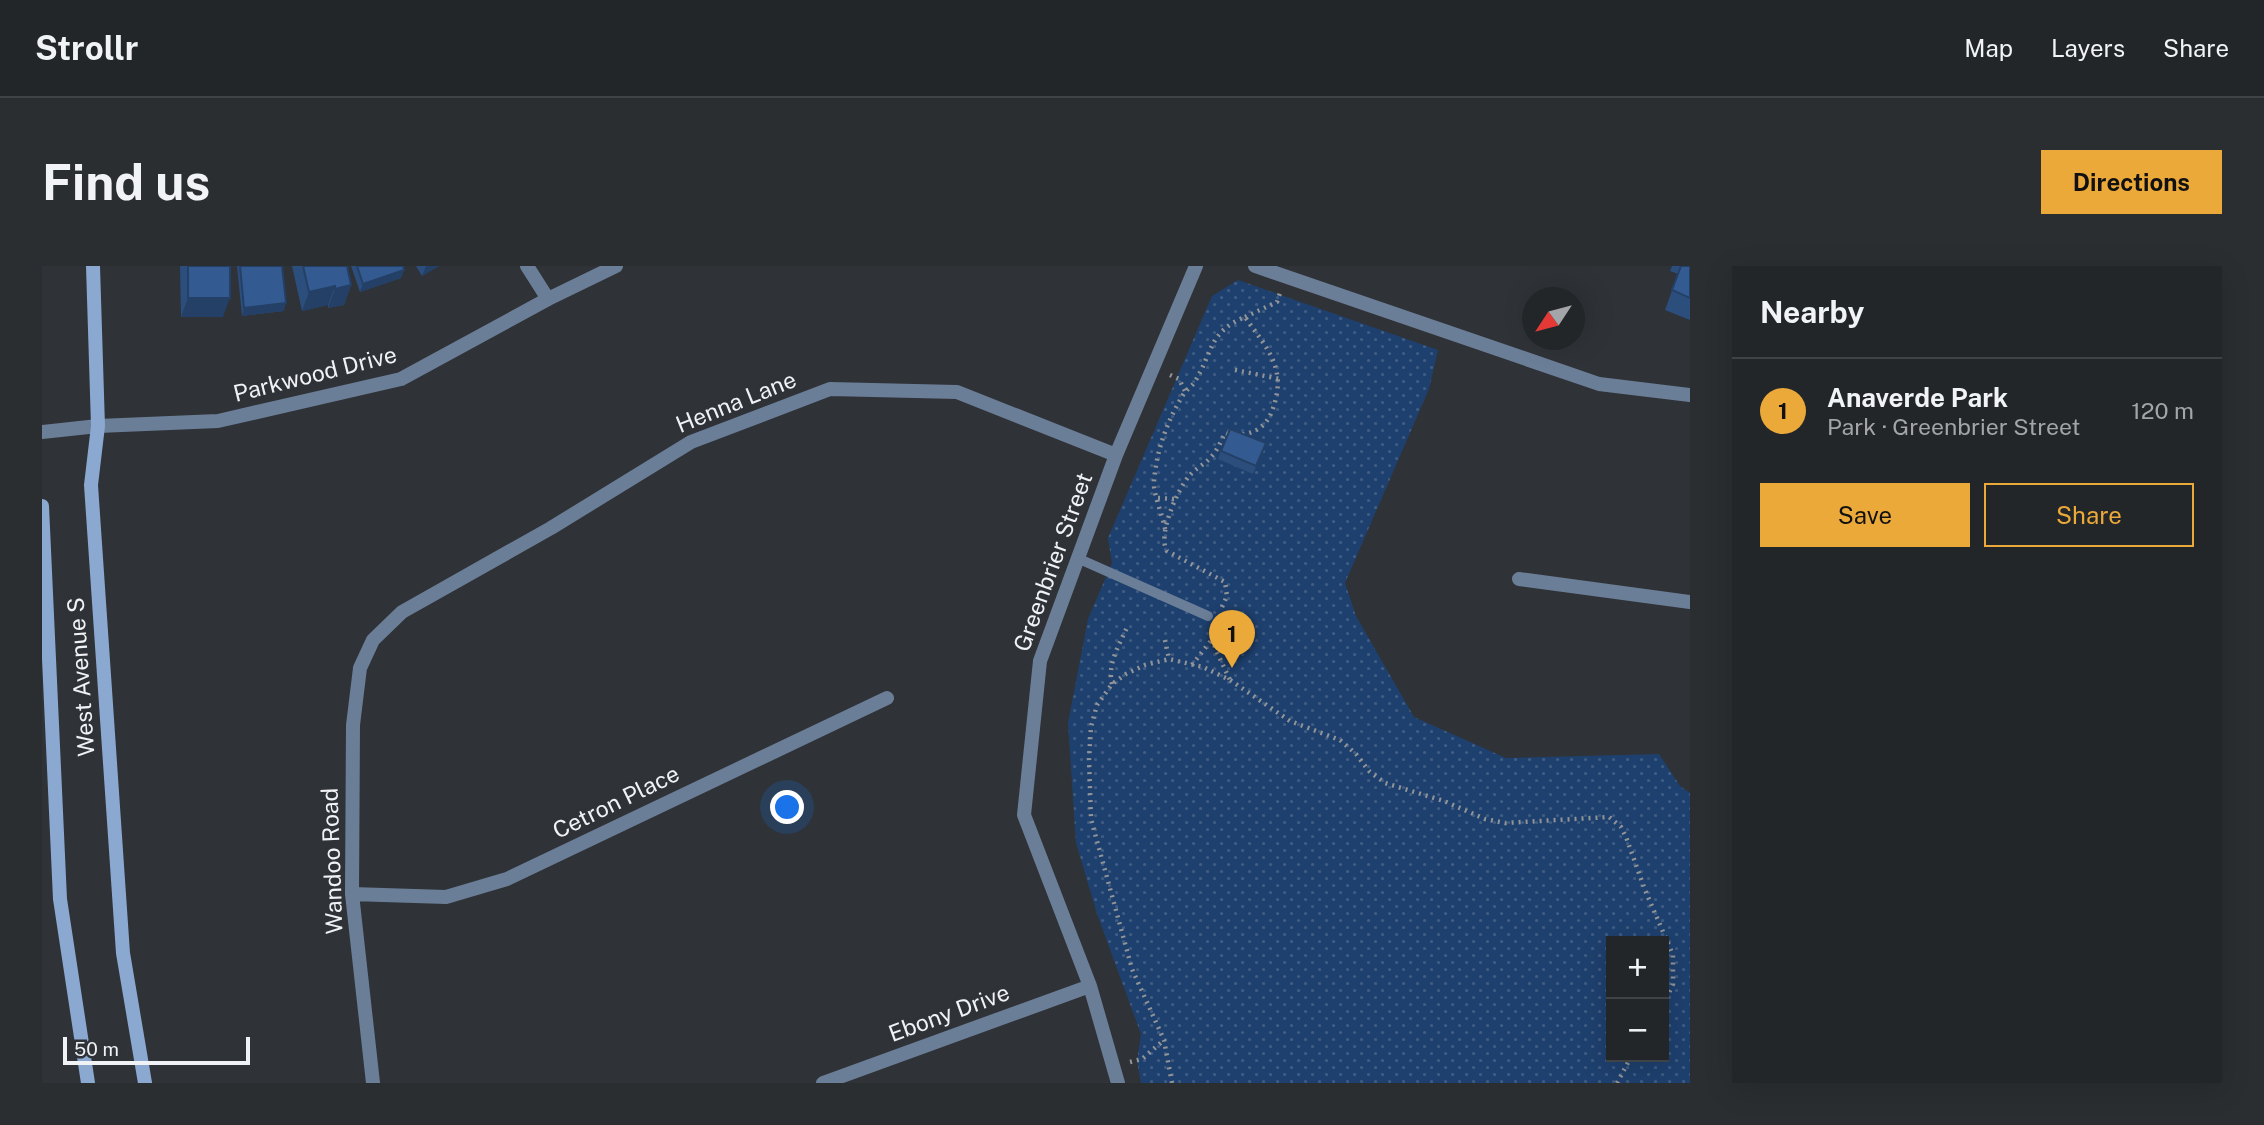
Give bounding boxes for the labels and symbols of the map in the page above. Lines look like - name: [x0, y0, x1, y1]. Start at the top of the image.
- north arrow: [1522, 287, 1585, 350]
- street label: Parkwood Drive: [230, 340, 399, 407]
- street label: Henna Lane: [672, 365, 800, 438]
- street label: Greenbrier Street: [1008, 469, 1097, 655]
- street label: West Avenue S: [61, 596, 100, 758]
- pin: 1: [1209, 610, 1255, 668]
- street label: Cetron Place: [548, 759, 684, 844]
- street label: Wandoo Road: [315, 787, 348, 935]
- your location: [770, 790, 804, 824]
- street label: Ebony Drive: [885, 978, 1013, 1047]
- scale bar: [63, 1034, 250, 1066]

